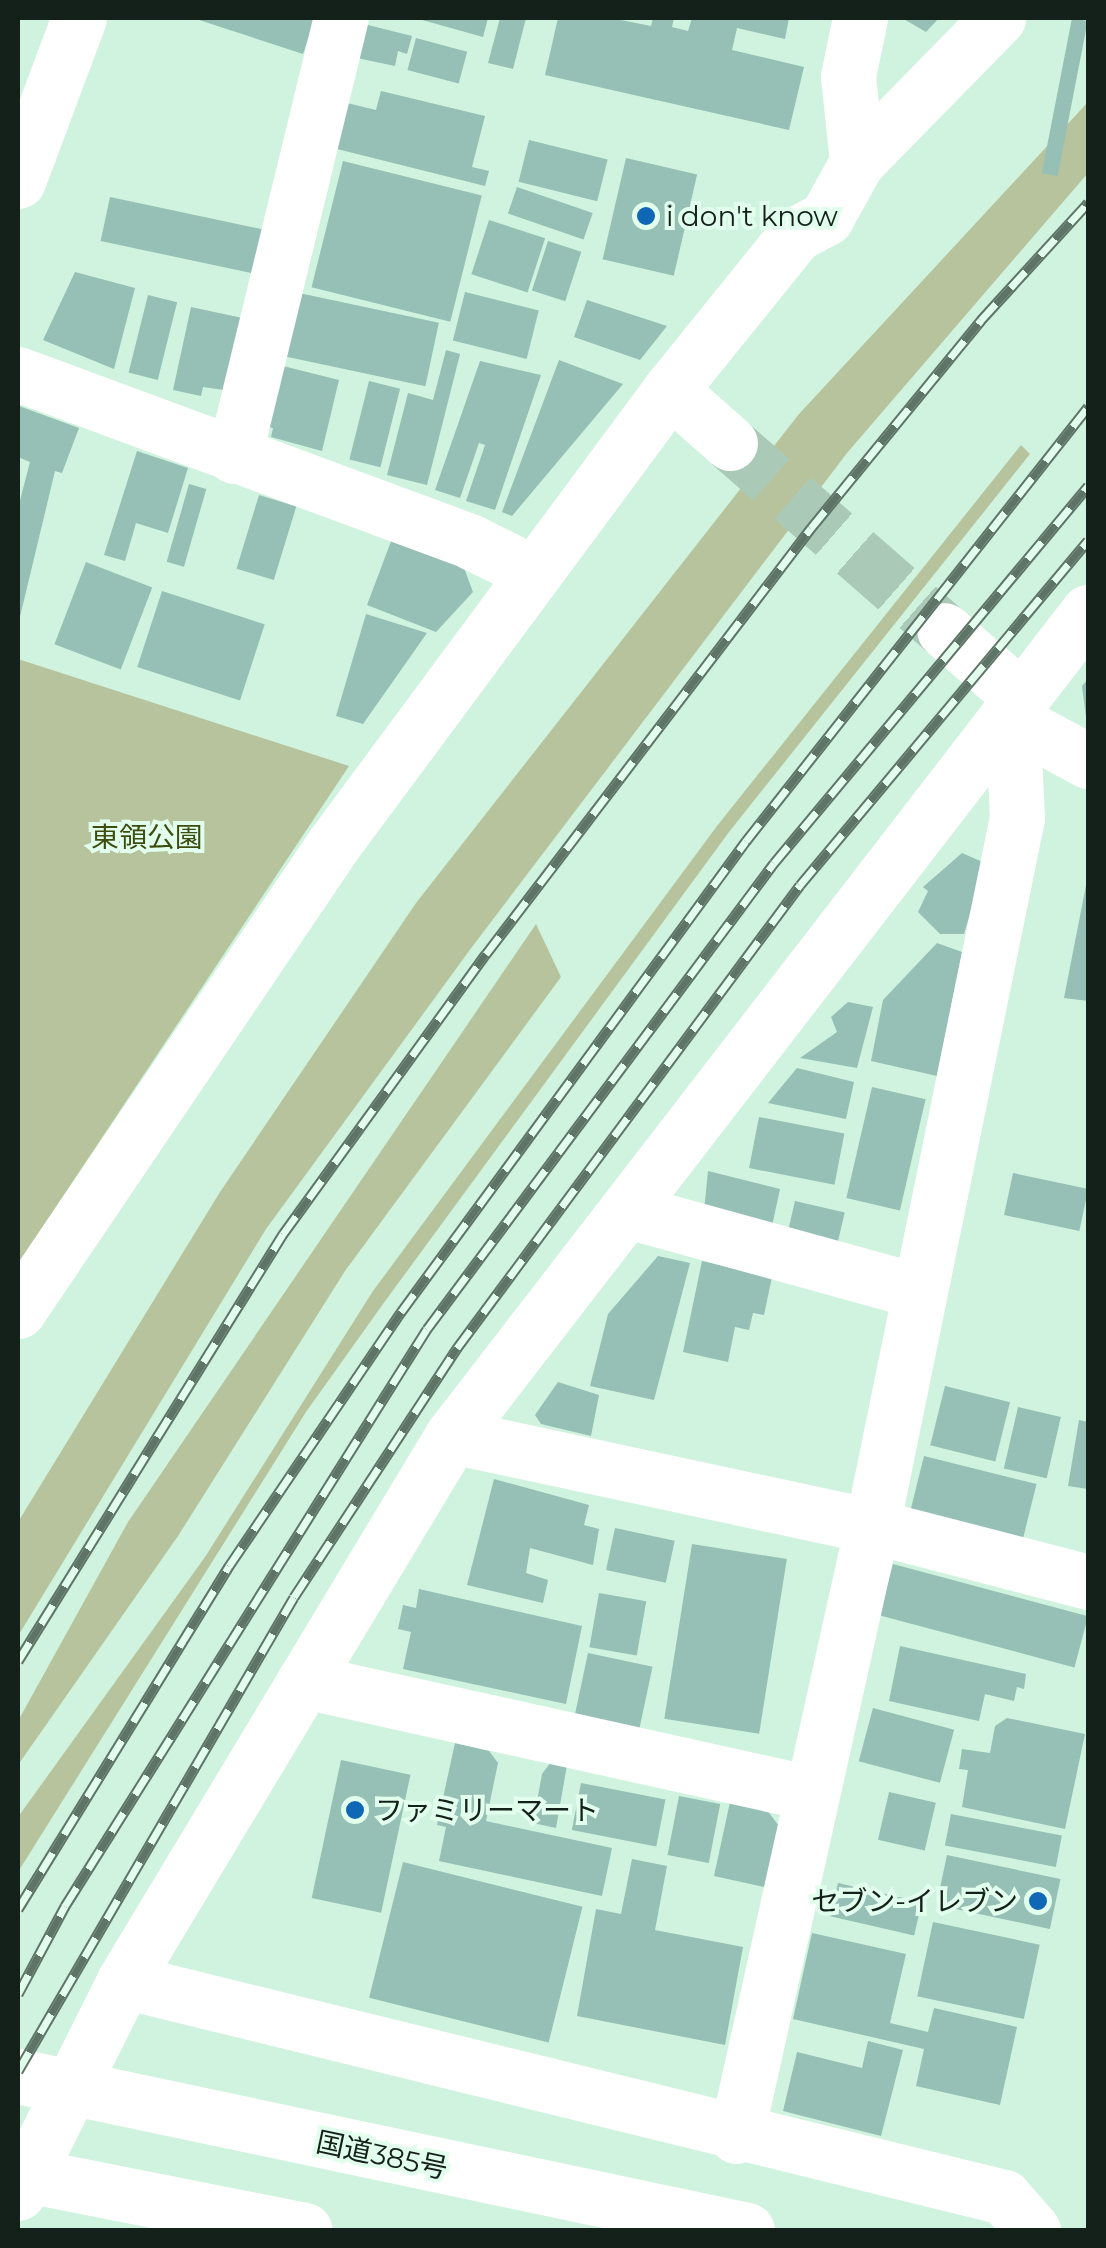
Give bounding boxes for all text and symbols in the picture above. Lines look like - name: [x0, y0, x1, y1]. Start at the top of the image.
- place label: i don't know: [666, 199, 838, 233]
- marker: i don't know: [635, 205, 657, 227]
- park label: 東領公園: [91, 820, 203, 854]
- place label: ファミリーマート: [375, 1793, 599, 1827]
- marker: ファミリーマート: [344, 1799, 366, 1821]
- place label: セブン-イレブン: [811, 1884, 1018, 1918]
- marker: セブン-イレブン: [1027, 1890, 1049, 1912]
- street label: 国道385号: [313, 2125, 451, 2185]

